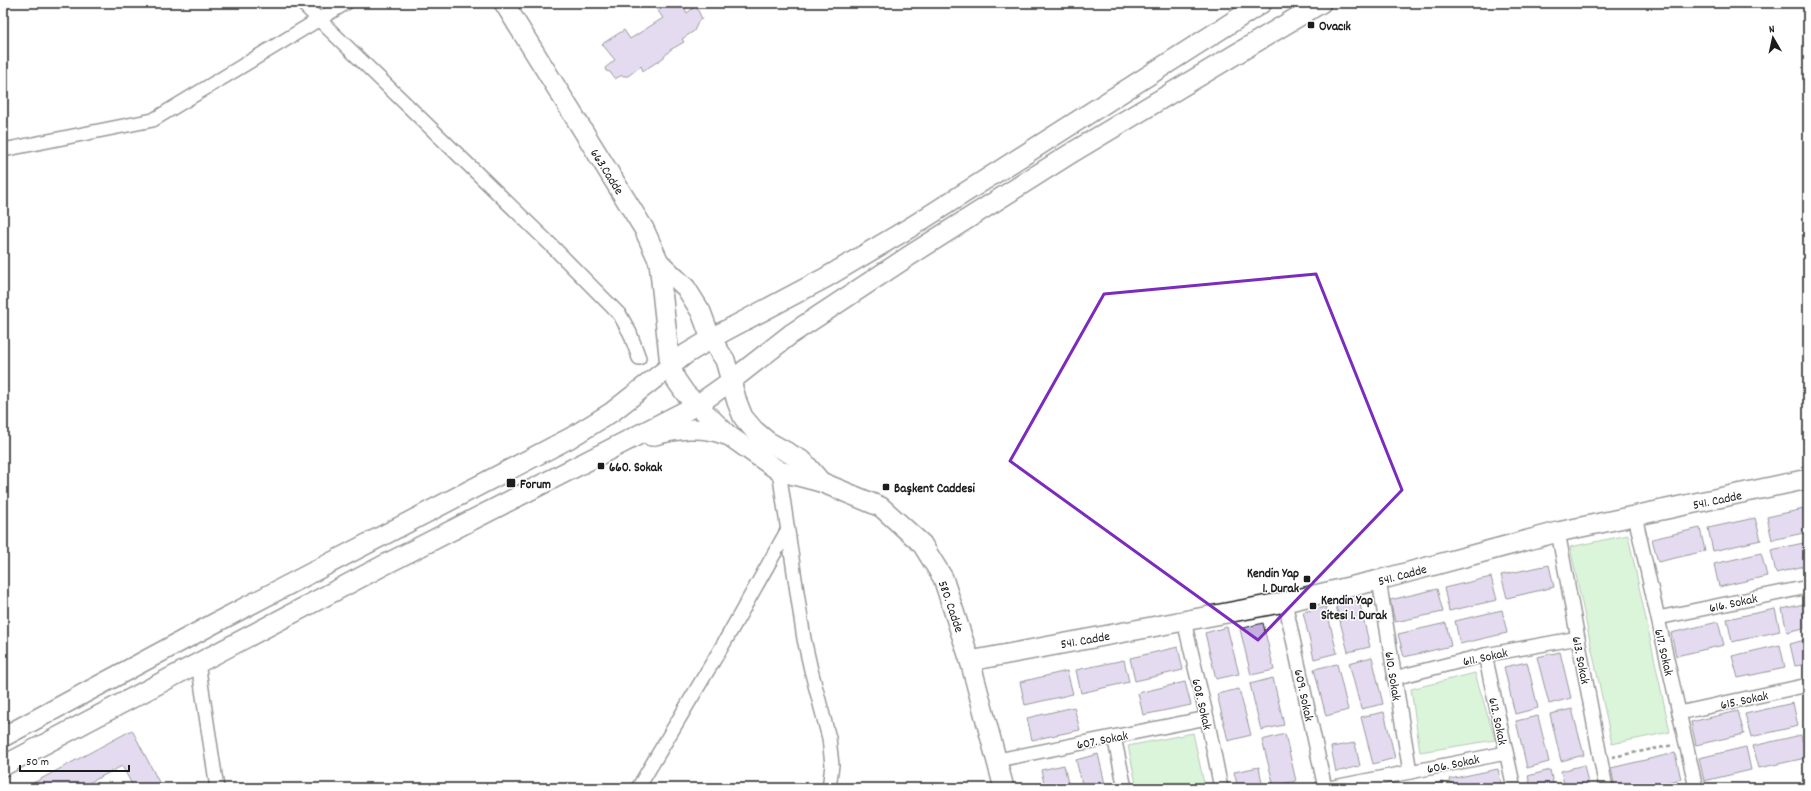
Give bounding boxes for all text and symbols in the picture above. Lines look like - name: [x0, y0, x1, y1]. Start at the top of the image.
- place label: Ovacık: [1319, 18, 1352, 37]
- north arrow: [1753, 18, 1793, 58]
- marker: Ovacık: [1306, 20, 1316, 30]
- text: N: [1768, 22, 1776, 38]
- street label: 663.Cadde: [584, 146, 628, 199]
- place label: 660. Sokak: [609, 459, 663, 478]
- marker: 660. Sokak: [596, 461, 606, 471]
- place label: Forum: [520, 476, 551, 495]
- marker: Forum: [505, 477, 517, 489]
- place label: Başkent Caddesi: [894, 480, 976, 499]
- marker: Başkent Caddesi: [881, 482, 891, 492]
- street label: 541. Cadde: [1691, 487, 1744, 516]
- street label: 541. Cadde: [1376, 561, 1429, 592]
- place label: Kendin Yap 1. Durak: [1247, 565, 1300, 599]
- marker: Kendin Yap 1. Durak: [1302, 574, 1312, 584]
- street label: 580. Cadde: [932, 578, 967, 636]
- street label: 616. Sokak: [1708, 590, 1759, 619]
- place label: Kendin Yap Sitesi 1. Durak: [1321, 592, 1388, 626]
- marker: Kendin Yap Sitesi 1. Durak: [1308, 601, 1318, 611]
- street label: 617. Sokak: [1648, 627, 1677, 678]
- street label: 541. Cadde: [1059, 628, 1112, 655]
- street label: 613. Sokak: [1566, 635, 1593, 686]
- street label: 611. Sokak: [1461, 644, 1510, 672]
- street label: 610. Sokak: [1378, 650, 1405, 702]
- street label: 609. Sokak: [1288, 668, 1317, 723]
- street label: 608. Sokak: [1185, 677, 1216, 732]
- street label: 615. Sokak: [1719, 687, 1770, 716]
- street label: 612. Sokak: [1482, 696, 1511, 747]
- street label: 607. Sokak: [1075, 727, 1130, 756]
- scale bar: [20, 747, 129, 773]
- street label: 606. Sokak: [1426, 751, 1481, 780]
- text: 50 m: [26, 754, 49, 771]

